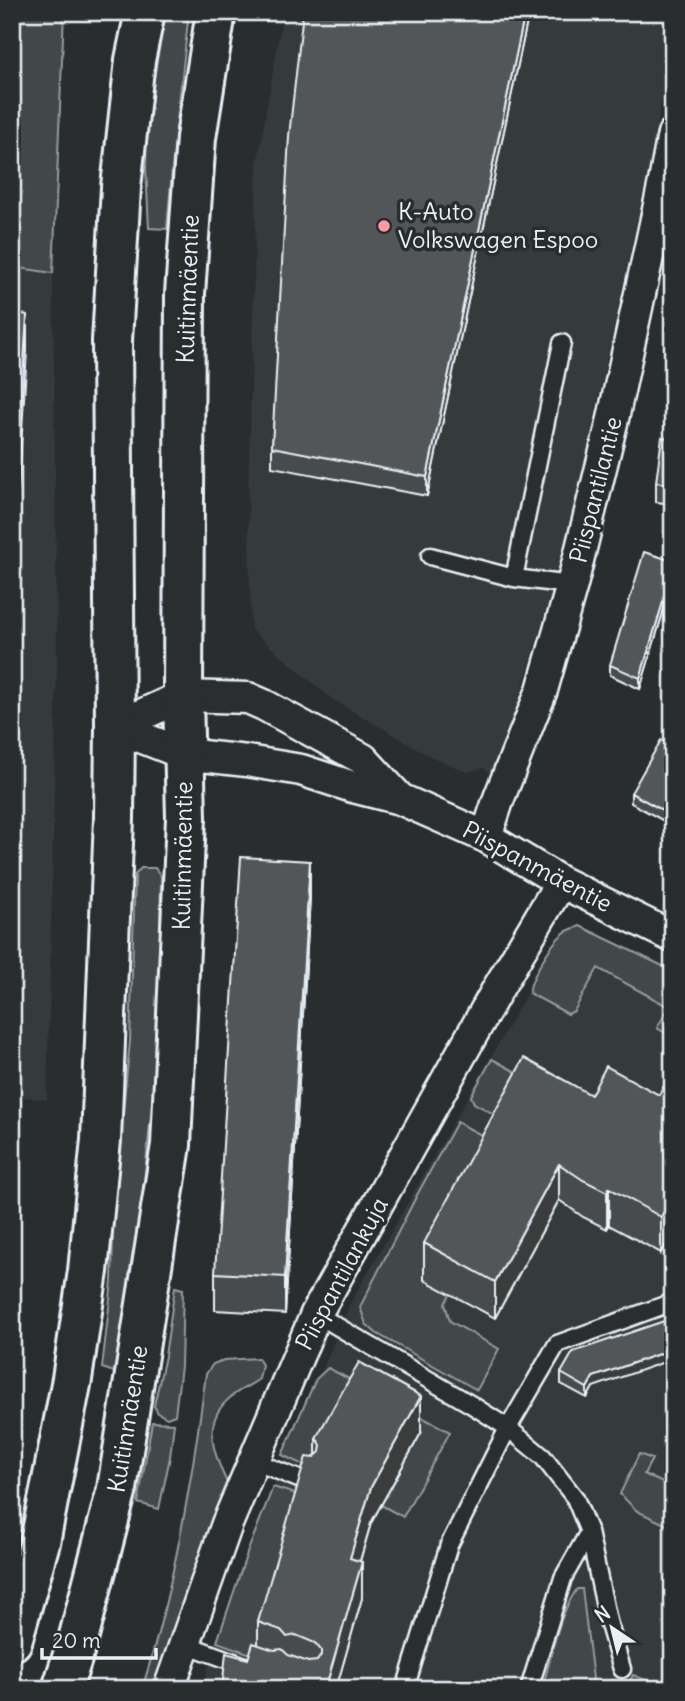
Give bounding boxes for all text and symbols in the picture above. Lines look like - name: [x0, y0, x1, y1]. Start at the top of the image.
- place label: K-Auto Volkswagen Espoo: [398, 196, 598, 254]
- street label: Kuitinmäentie: [169, 214, 205, 364]
- marker: K-Auto Volkswagen Espoo: [376, 218, 392, 234]
- street label: Piispantilantie: [562, 413, 628, 566]
- street label: Kuitinmäentie: [166, 781, 198, 931]
- street label: Piispanmäentie: [458, 814, 617, 918]
- street label: Piispantilankuja: [288, 1192, 394, 1355]
- street label: Kuitinmäentie: [101, 1343, 153, 1495]
- north arrow: [576, 1592, 646, 1662]
- text: N: [590, 1600, 615, 1628]
- scale bar: [42, 1617, 156, 1661]
- text: 20 m: [52, 1627, 101, 1654]

